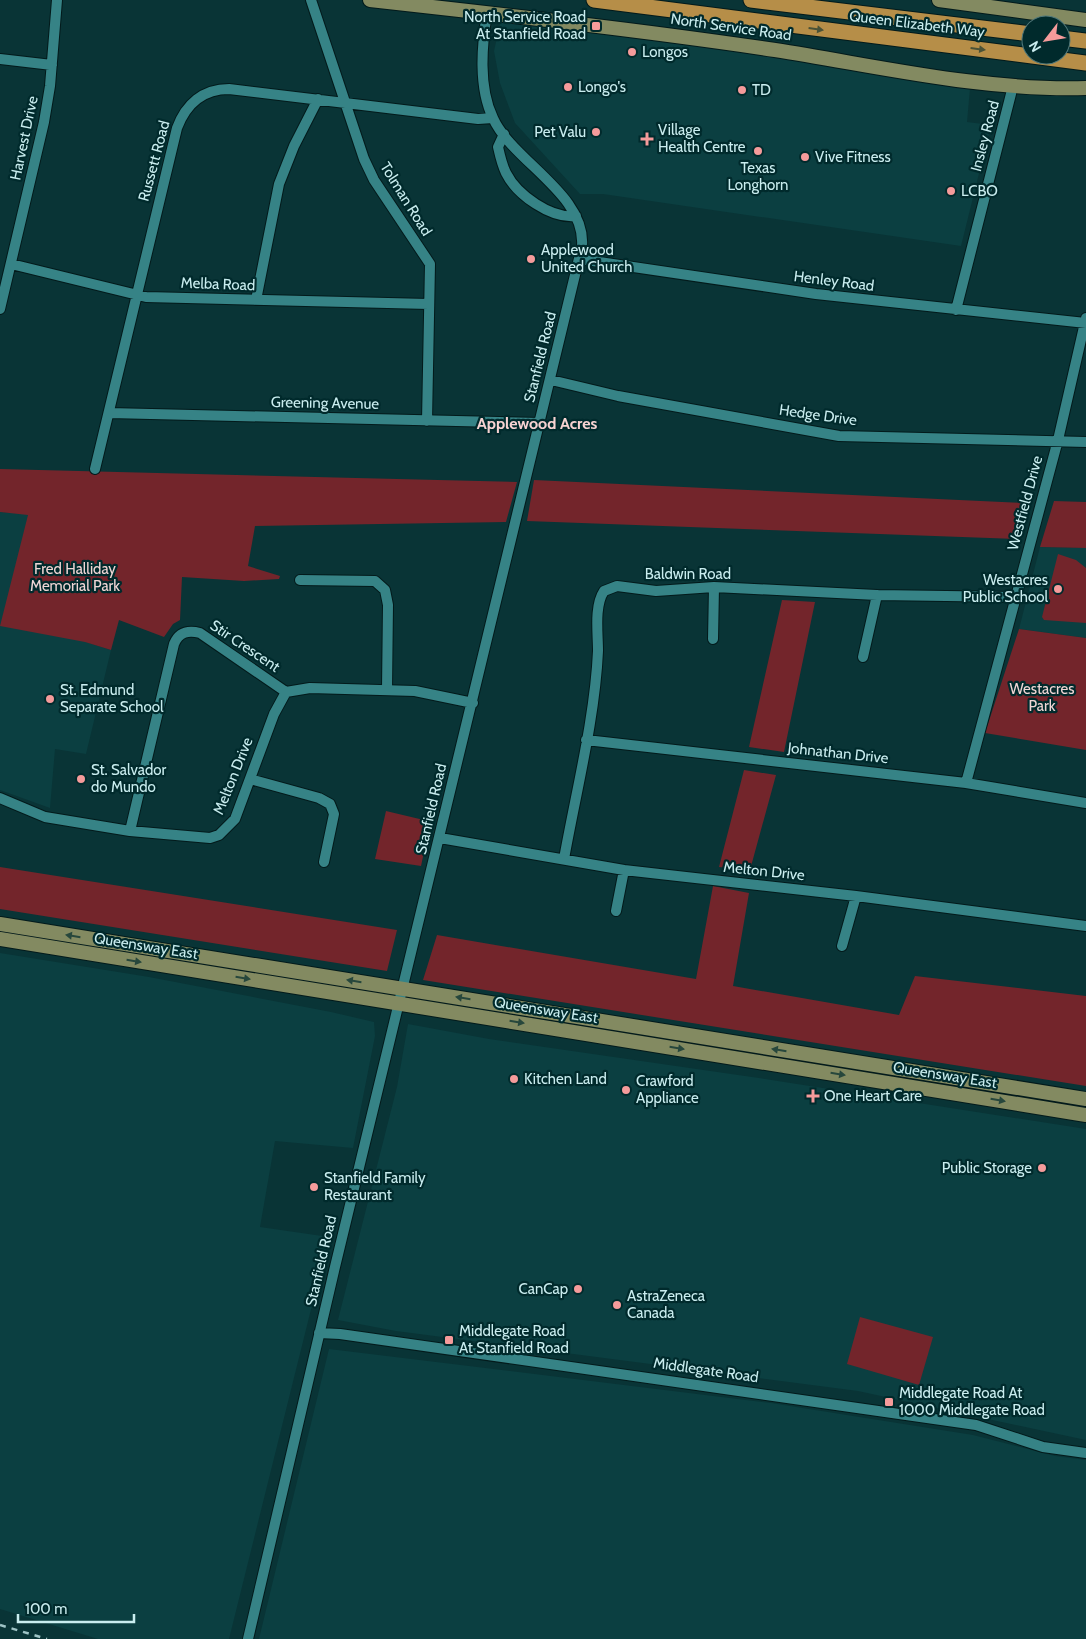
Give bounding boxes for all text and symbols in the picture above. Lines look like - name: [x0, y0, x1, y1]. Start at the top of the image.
- street label: Queen Elizabeth Way: [848, 7, 986, 41]
- place label: North Service Road At Stanfield Road: [464, 8, 586, 43]
- street label: North Service Road: [669, 10, 793, 44]
- north arrow: [1021, 15, 1071, 65]
- marker: North Service Road At Stanfield Road: [590, 20, 602, 32]
- one-way arrow: [809, 25, 825, 33]
- text: N: [1025, 38, 1045, 56]
- place label: Longos: [642, 43, 688, 61]
- one-way arrow: [970, 45, 986, 53]
- marker: Longos: [626, 46, 638, 58]
- place label: Longo's: [578, 78, 626, 96]
- marker: Longo's: [562, 81, 574, 93]
- place label: TD: [752, 81, 771, 99]
- marker: TD: [736, 84, 748, 96]
- street label: Harvest Drive: [6, 94, 42, 182]
- street label: Insley Road: [967, 98, 1003, 174]
- street label: Russett Road: [135, 119, 173, 203]
- place label: Village Health Centre: [658, 121, 746, 156]
- place label: Pet Valu: [534, 123, 586, 141]
- marker: Pet Valu: [590, 126, 602, 138]
- marker: Village Health Centre: [640, 132, 654, 146]
- marker: Texas Longhorn: [752, 145, 764, 157]
- place label: Vive Fitness: [815, 148, 891, 166]
- marker: Vive Fitness: [799, 151, 811, 163]
- street label: Tolman Road: [376, 159, 436, 239]
- place label: Texas Longhorn: [728, 159, 788, 194]
- place label: LCBO: [961, 182, 998, 200]
- marker: LCBO: [945, 185, 957, 197]
- place label: Applewood United Church: [541, 241, 632, 276]
- marker: Applewood United Church: [525, 253, 537, 265]
- street label: Henley Road: [793, 267, 875, 295]
- street label: Melba Road: [180, 274, 256, 294]
- street label: Stanfield Road: [520, 310, 560, 404]
- street label: Greening Avenue: [271, 393, 380, 413]
- street label: Hedge Drive: [778, 401, 858, 429]
- district label: Applewood Acres: [477, 414, 597, 433]
- street label: Westfield Drive: [1004, 453, 1046, 552]
- park label: Fred Halliday Memorial Park: [30, 560, 120, 595]
- street label: Baldwin Road: [645, 565, 731, 583]
- place label: Westacres Public School: [963, 571, 1048, 606]
- marker: Westacres Public School: [1052, 583, 1064, 595]
- street label: Stir Crescent: [207, 616, 283, 676]
- park label: Westacres Park: [1010, 680, 1075, 715]
- place label: St. Edmund Separate School: [60, 681, 164, 716]
- marker: St. Edmund Separate School: [44, 693, 56, 705]
- street label: Melton Drive: [209, 734, 257, 817]
- street label: Johnathan Drive: [786, 739, 890, 767]
- place label: St. Salvador do Mundo: [91, 761, 167, 796]
- street label: Stanfield Road: [412, 762, 450, 856]
- marker: St. Salvador do Mundo: [75, 773, 87, 785]
- street label: Melton Drive: [722, 858, 806, 884]
- street label: Queensway East: [93, 929, 199, 963]
- one-way arrow: [64, 932, 80, 940]
- one-way arrow: [127, 957, 143, 965]
- one-way arrow: [235, 974, 251, 982]
- one-way arrow: [346, 977, 362, 985]
- street label: Queensway East: [493, 993, 599, 1027]
- one-way arrow: [454, 994, 470, 1002]
- one-way arrow: [509, 1018, 525, 1026]
- one-way arrow: [670, 1044, 686, 1052]
- one-way arrow: [770, 1045, 786, 1053]
- street label: Queensway East: [892, 1058, 998, 1092]
- place label: Kitchen Land: [524, 1070, 607, 1088]
- one-way arrow: [830, 1071, 846, 1079]
- place label: Crawford Appliance: [636, 1072, 699, 1107]
- marker: Kitchen Land: [508, 1073, 520, 1085]
- marker: Crawford Appliance: [620, 1084, 632, 1096]
- place label: One Heart Care: [824, 1087, 922, 1105]
- marker: One Heart Care: [806, 1089, 820, 1103]
- one-way arrow: [991, 1096, 1007, 1104]
- place label: Public Storage: [942, 1159, 1032, 1177]
- marker: Public Storage: [1036, 1162, 1048, 1174]
- place label: Stanfield Family Restaurant: [324, 1169, 426, 1204]
- marker: Stanfield Family Restaurant: [308, 1181, 320, 1193]
- street label: Stanfield Road: [302, 1214, 340, 1308]
- place label: CanCap: [519, 1280, 568, 1298]
- marker: CanCap: [572, 1283, 584, 1295]
- place label: AstraZeneca Canada: [627, 1287, 706, 1322]
- marker: AstraZeneca Canada: [611, 1299, 623, 1311]
- place label: Middlegate Road At Stanfield Road: [459, 1322, 569, 1357]
- marker: Middlegate Road At Stanfield Road: [443, 1334, 455, 1346]
- street label: Middlegate Road: [652, 1354, 760, 1386]
- place label: Middlegate Road At 1000 Middlegate Road: [899, 1384, 1045, 1419]
- marker: Middlegate Road At 1000 Middlegate Road: [883, 1396, 895, 1408]
- scale bar: [18, 1592, 134, 1624]
- text: 100 m: [25, 1600, 67, 1618]

